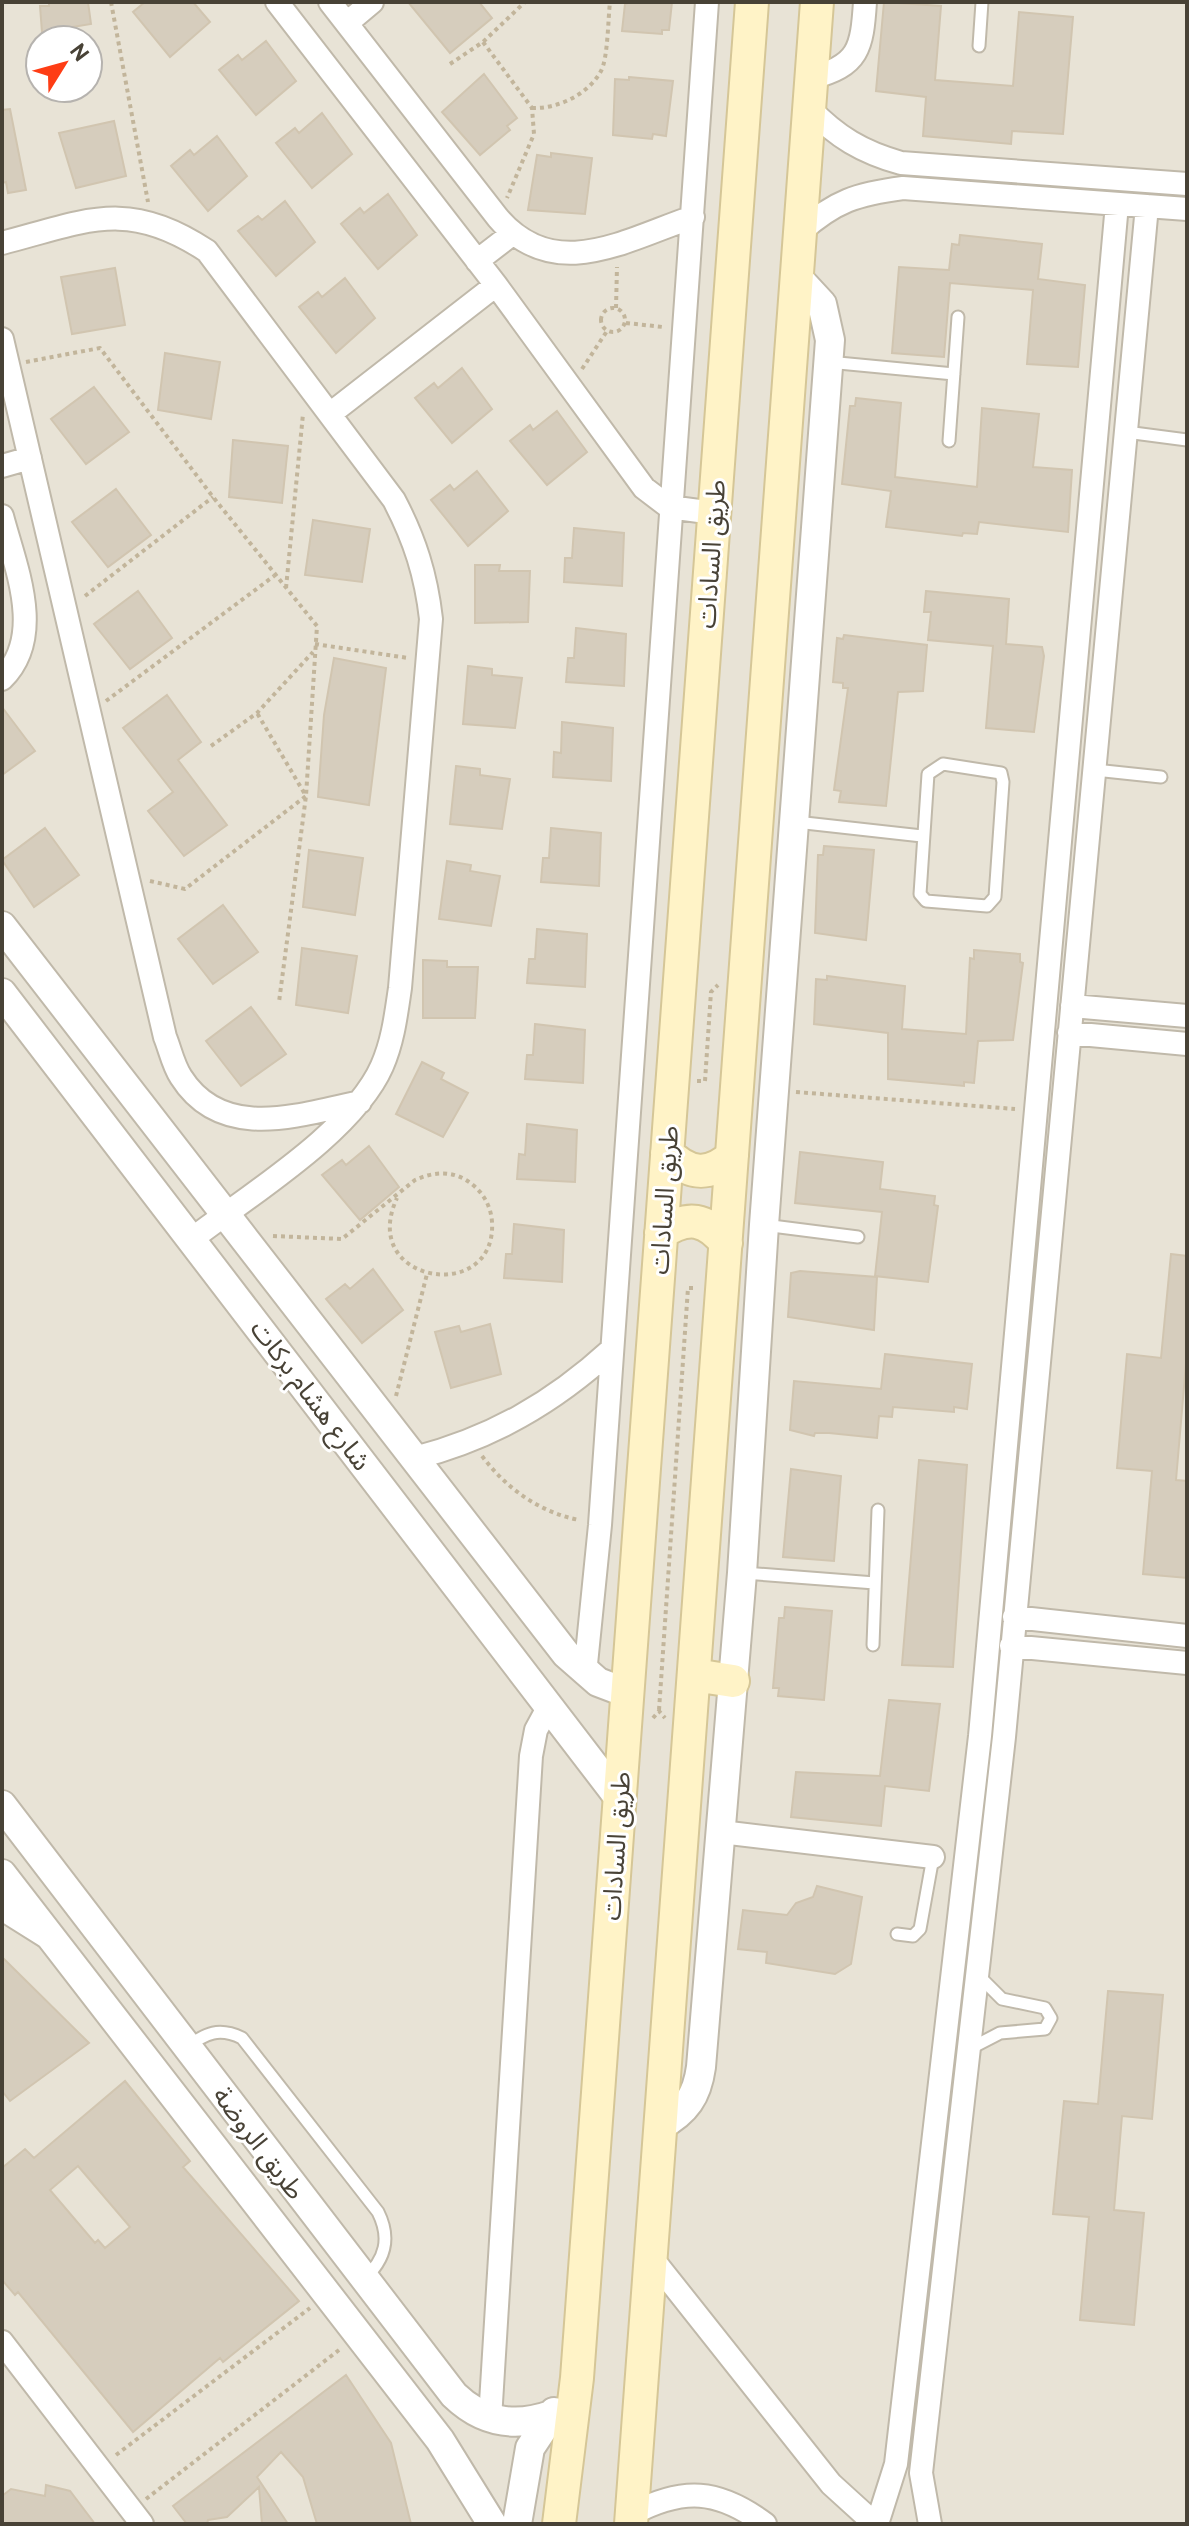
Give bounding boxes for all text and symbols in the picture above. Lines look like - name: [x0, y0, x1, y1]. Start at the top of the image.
- north arrow: [24, 24, 104, 104]
- text: N: [62, 39, 94, 68]
- street label: طريق السادات: [692, 479, 735, 630]
- street label: طريق السادات: [645, 1125, 688, 1276]
- street label: شارع هشام بركات: [241, 1315, 376, 1479]
- street label: طريق السادات: [597, 1771, 640, 1922]
- street label: طريق الروضة: [204, 2081, 310, 2208]

